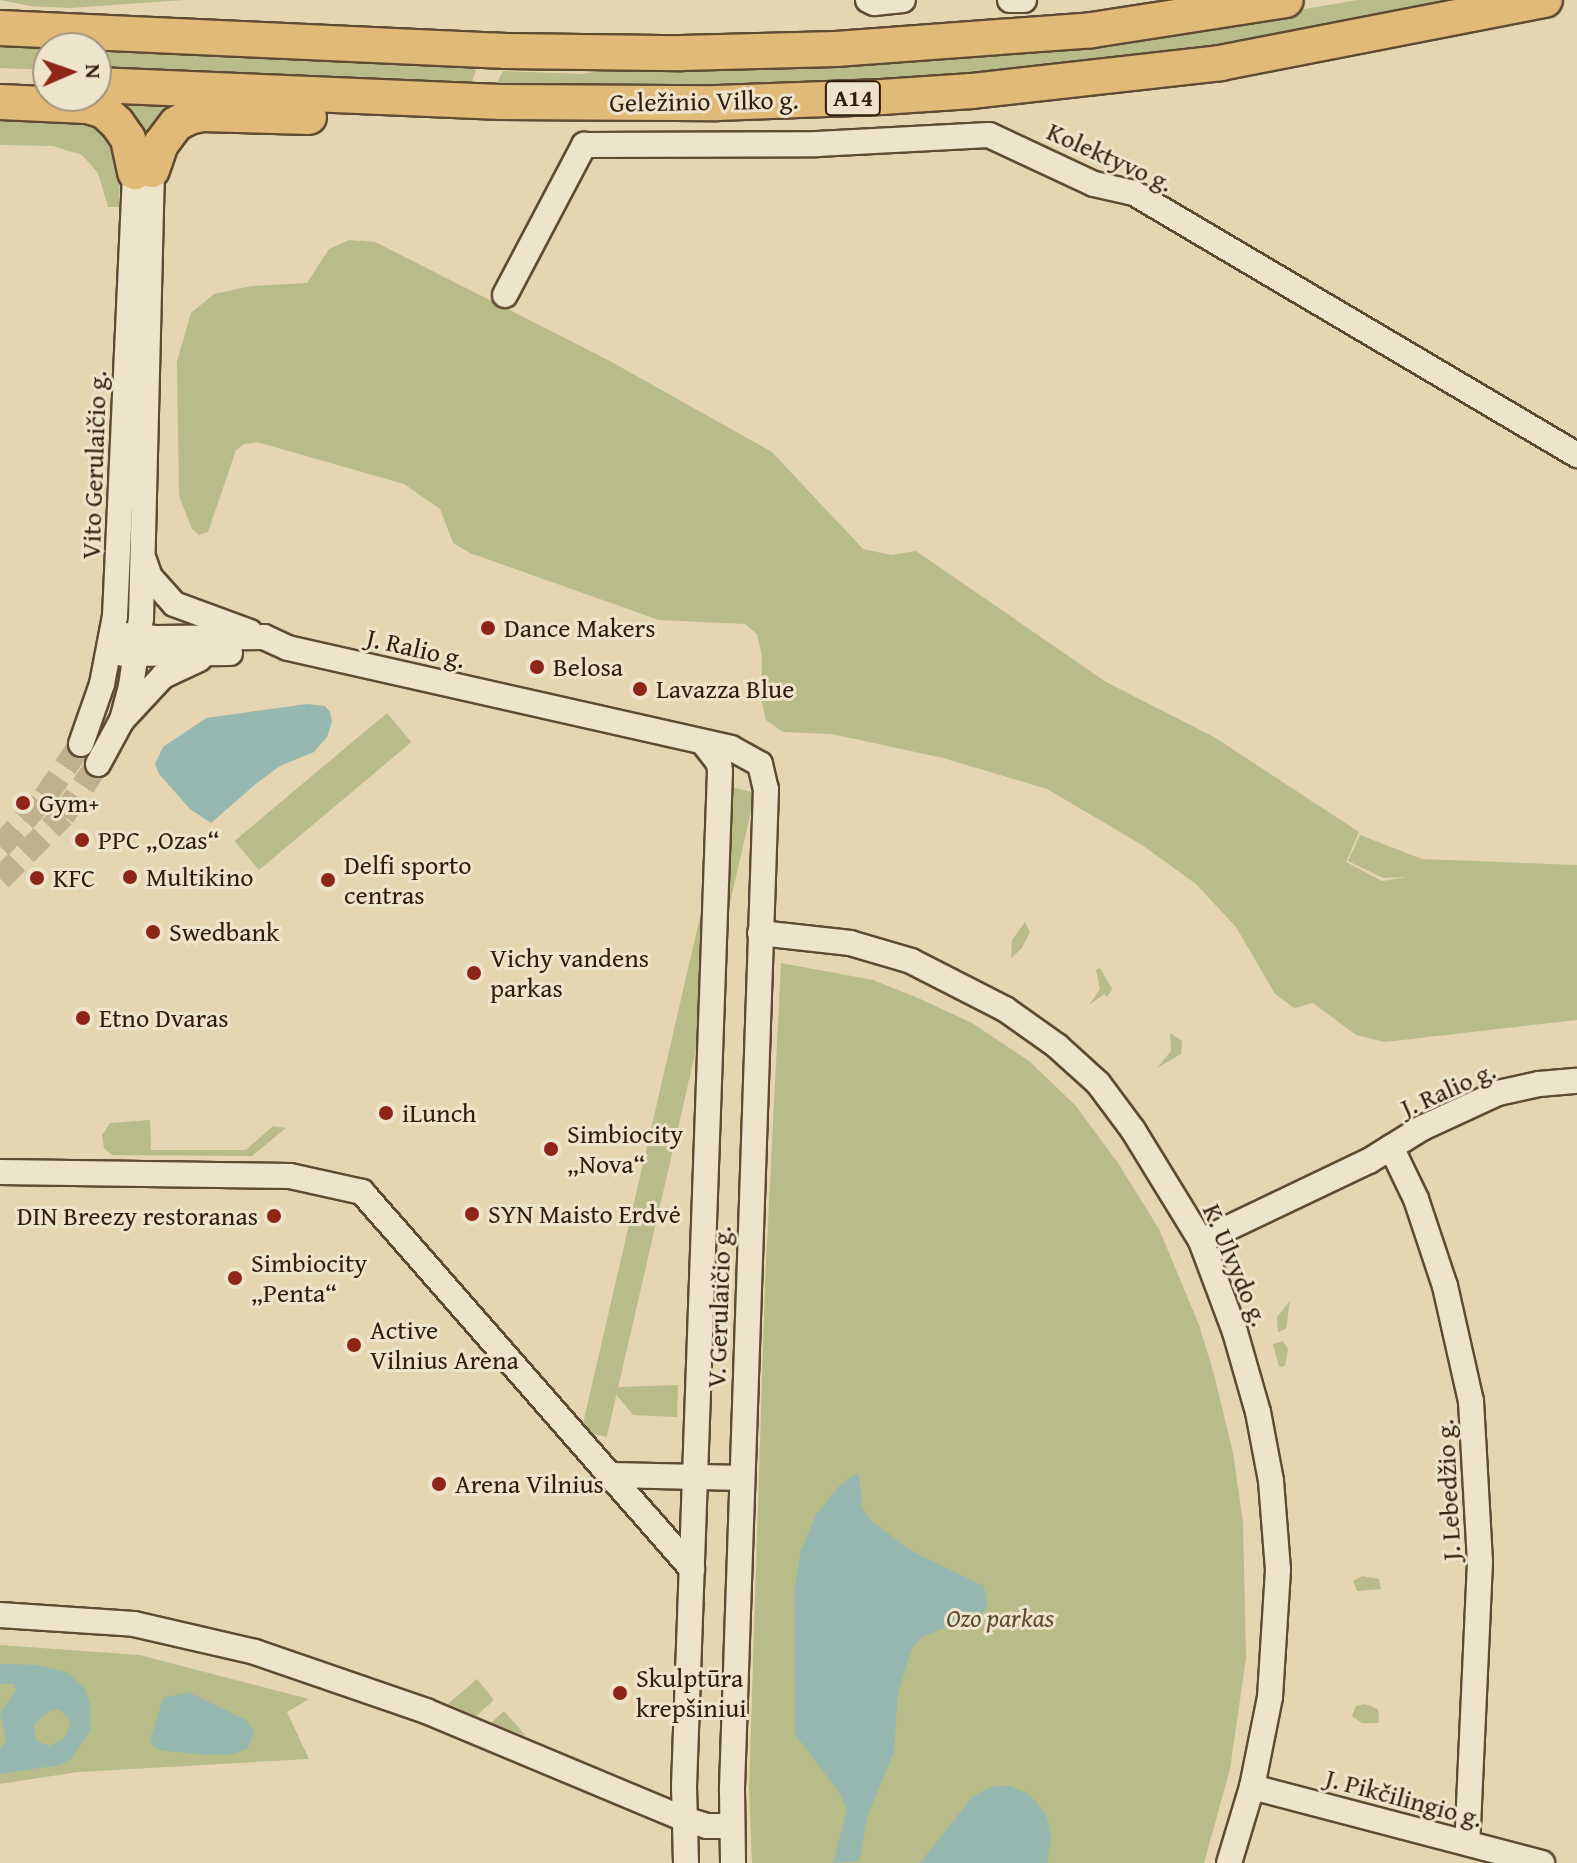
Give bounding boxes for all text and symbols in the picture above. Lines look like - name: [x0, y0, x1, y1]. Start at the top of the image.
- north arrow: [32, 32, 112, 112]
- text: N: [78, 63, 110, 79]
- road number: A14: [823, 78, 883, 118]
- street label: Geležinio Vilko g.: [609, 84, 799, 118]
- street label: Kolektyvo g.: [1042, 115, 1178, 199]
- street label: Vito Gerulaičio g.: [75, 370, 113, 560]
- place label: Dance Makers: [504, 612, 656, 644]
- marker: Dance Makers: [479, 619, 497, 637]
- street label: J. Ralio g.: [364, 622, 468, 674]
- place label: Belosa: [553, 651, 623, 683]
- marker: Belosa: [528, 658, 546, 676]
- place label: Lavazza Blue: [656, 673, 794, 705]
- marker: Lavazza Blue: [631, 680, 649, 698]
- place label: Gym+: [39, 787, 99, 819]
- marker: Gym+: [14, 794, 32, 812]
- place label: PPC „Ozas“: [98, 824, 220, 856]
- marker: PPC „Ozas“: [73, 831, 91, 849]
- place label: Delfi sporto centras: [344, 849, 471, 910]
- place label: Multikino: [146, 861, 254, 893]
- place label: KFC: [53, 862, 95, 894]
- marker: Multikino: [121, 868, 139, 886]
- marker: KFC: [28, 869, 46, 887]
- marker: Delfi sporto centras: [319, 871, 337, 889]
- place label: Swedbank: [169, 916, 279, 948]
- marker: Swedbank: [144, 923, 162, 941]
- place label: Vichy vandens parkas: [490, 942, 649, 1004]
- marker: Vichy vandens parkas: [465, 964, 483, 982]
- place label: Etno Dvaras: [99, 1002, 229, 1034]
- marker: Etno Dvaras: [74, 1009, 92, 1027]
- street label: J. Ralio g.: [1396, 1054, 1500, 1124]
- place label: iLunch: [402, 1097, 476, 1129]
- marker: iLunch: [377, 1104, 395, 1122]
- place label: Simbiocity „Nova“: [567, 1118, 683, 1180]
- marker: Simbiocity „Nova“: [542, 1140, 560, 1158]
- place label: SYN Maisto Erdvė: [488, 1198, 681, 1230]
- street label: K. Ulvydo g.: [1196, 1199, 1276, 1331]
- place label: DIN Breezy restoranas: [17, 1200, 258, 1232]
- marker: SYN Maisto Erdvė: [463, 1205, 481, 1223]
- marker: DIN Breezy restoranas: [265, 1207, 283, 1225]
- street label: V. Gerulaičio g.: [701, 1225, 737, 1389]
- place label: Simbiocity „Penta“: [251, 1247, 367, 1308]
- marker: Simbiocity „Penta“: [226, 1269, 244, 1287]
- place label: Active Vilnius Arena: [370, 1314, 519, 1376]
- marker: Active Vilnius Arena: [345, 1336, 363, 1354]
- street label: J. Lebedžio g.: [1429, 1419, 1467, 1561]
- place label: Arena Vilnius: [455, 1468, 604, 1500]
- marker: Arena Vilnius: [430, 1475, 448, 1493]
- park label: Ozo parkas: [946, 1602, 1054, 1634]
- place label: Skulptūra krepšiniui: [636, 1662, 747, 1724]
- marker: Skulptūra krepšiniui: [611, 1684, 629, 1702]
- street label: J. Pikčilingio g.: [1322, 1762, 1486, 1834]

